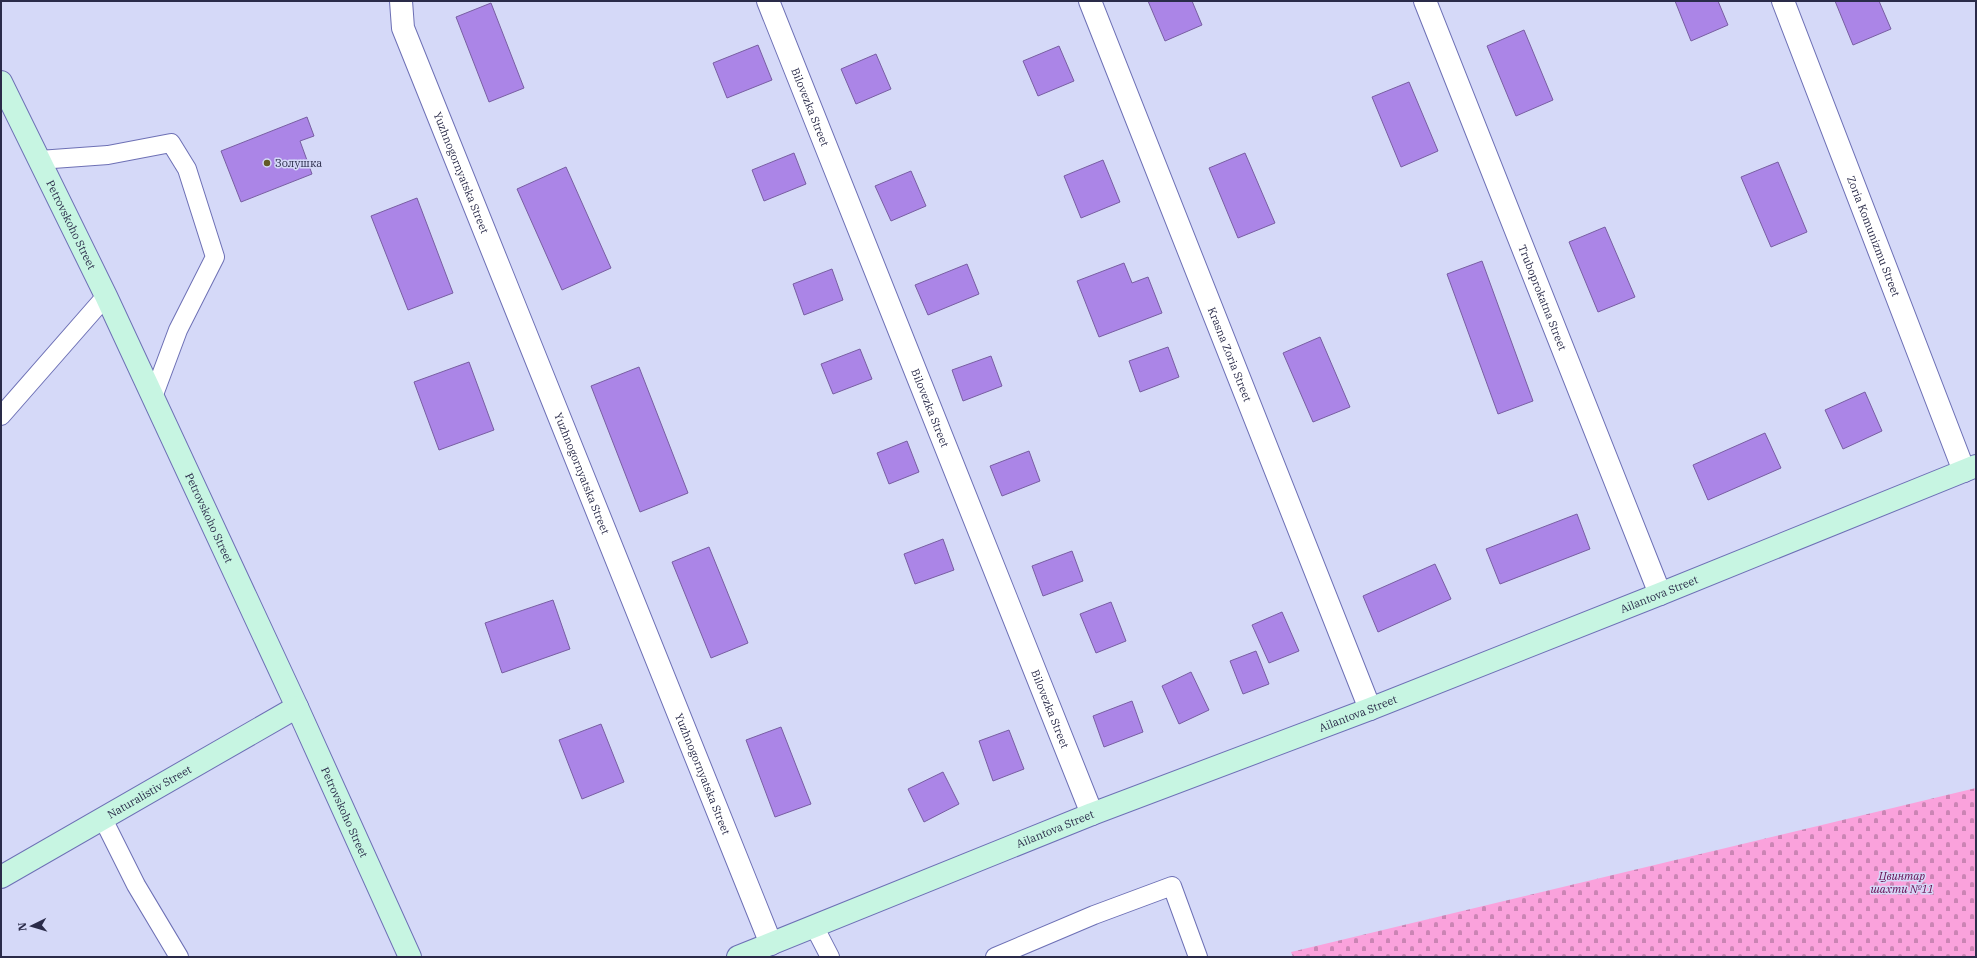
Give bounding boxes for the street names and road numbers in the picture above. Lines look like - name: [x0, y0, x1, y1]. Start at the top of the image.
- street label: Bilovezka Street: [788, 66, 832, 148]
- street label: Yuzhnogornyatska Street: [430, 110, 492, 236]
- street label: Zoria Komunizmu Street: [1844, 174, 1903, 299]
- street label: Petrovskoho Street: [43, 178, 99, 272]
- street label: Truboprokatna Street: [1515, 243, 1570, 353]
- street label: Krasna Zoria Street: [1205, 305, 1255, 404]
- street label: Bilovezka Street: [908, 367, 952, 449]
- street label: Yuzhnogornyatska Street: [551, 410, 613, 536]
- street label: Petrovskoho Street: [182, 471, 236, 565]
- street label: Ailantova Street: [1618, 572, 1700, 616]
- street label: Bilovezka Street: [1028, 668, 1072, 750]
- street label: Ailantova Street: [1317, 692, 1399, 735]
- street label: Yuzhnogornyatska Street: [672, 711, 733, 837]
- street label: Naturalistiv Street: [105, 762, 194, 822]
- street label: Petrovskoho Street: [318, 765, 371, 860]
- street label: Ailantova Street: [1014, 807, 1096, 851]

